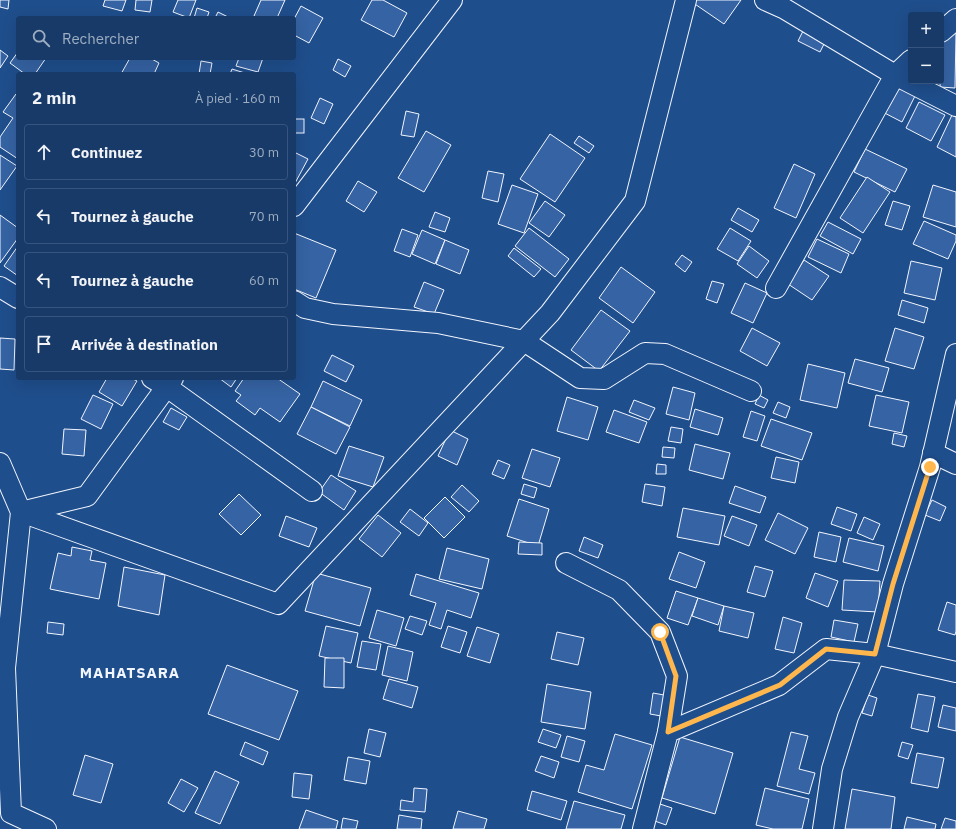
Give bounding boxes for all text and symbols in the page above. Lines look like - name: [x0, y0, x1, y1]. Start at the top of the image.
- map controls: [908, 12, 944, 84]
- button: +: [908, 12, 944, 48]
- search box: [16, 16, 296, 60]
- icon: search: [30, 27, 52, 49]
- text: Rechercher: [62, 29, 139, 48]
- button: −: [908, 48, 944, 84]
- text: 2 min: [32, 87, 76, 109]
- text: À pied · 160 m: [195, 90, 280, 107]
- icon: ahead: [33, 141, 55, 163]
- text: Continuez: [71, 143, 142, 162]
- text: 30 m: [249, 144, 279, 161]
- icon: left: [33, 205, 55, 227]
- text: Tournez à gauche: [71, 207, 194, 226]
- text: 70 m: [249, 208, 279, 225]
- icon: left: [33, 269, 55, 291]
- text: Tournez à gauche: [71, 271, 194, 290]
- text: 60 m: [249, 272, 279, 289]
- icon: arrive: [33, 333, 55, 355]
- text: Arrivée à destination: [71, 335, 218, 354]
- route end: [921, 458, 939, 476]
- route start: [651, 623, 669, 641]
- district label: MAHATSARA: [80, 663, 180, 682]

